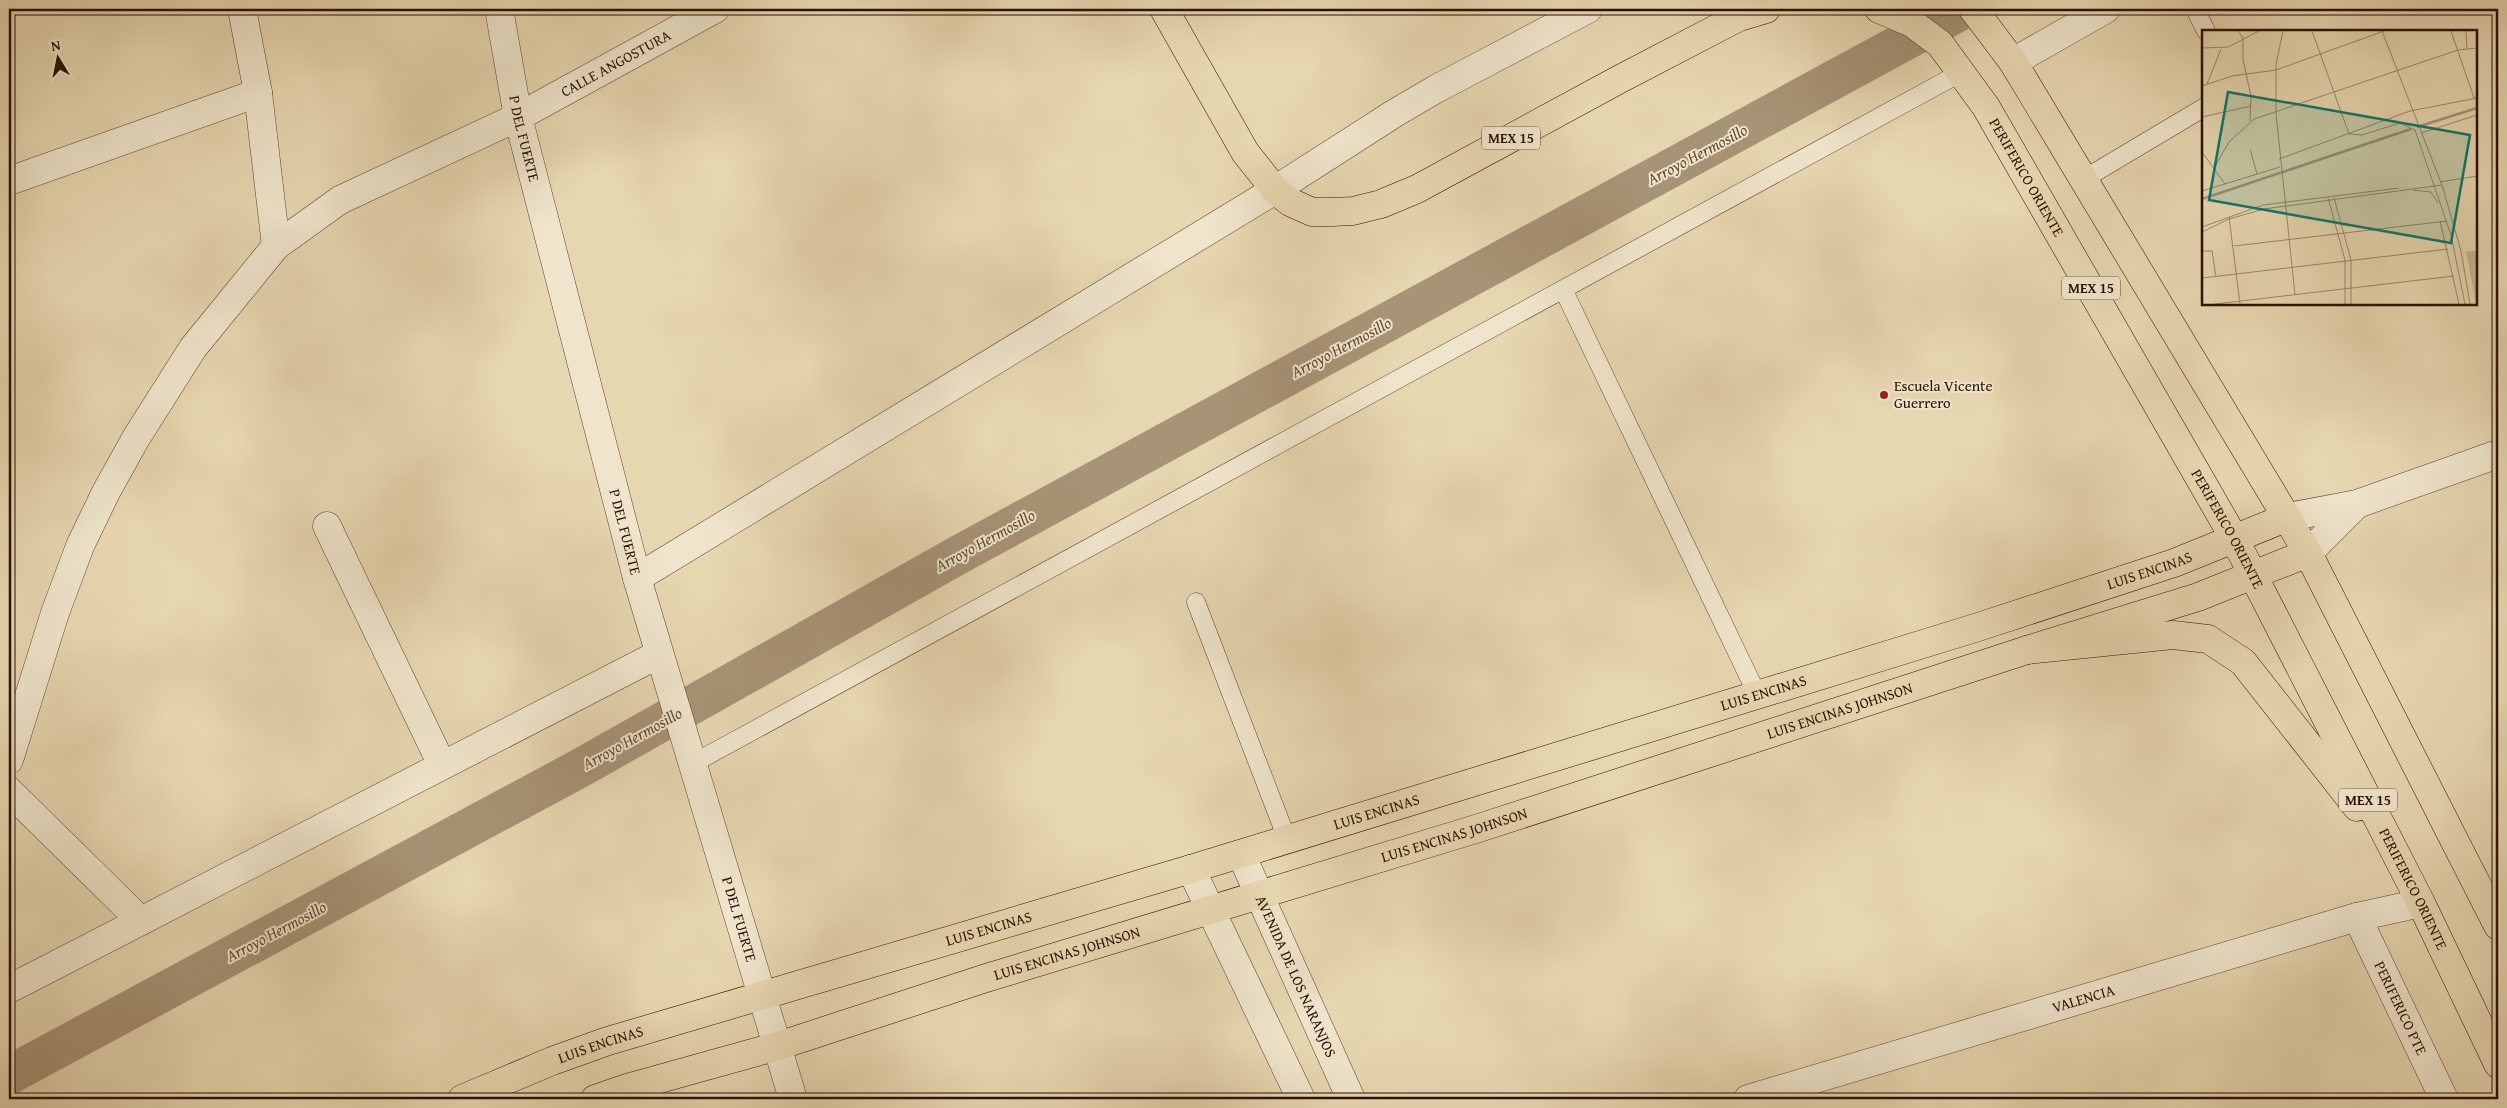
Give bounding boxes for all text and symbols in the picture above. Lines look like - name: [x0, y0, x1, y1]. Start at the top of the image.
- street label: CALLE ANGOSTURA: [557, 24, 674, 102]
- inset map: [2202, 30, 2477, 305]
- north arrow: [32, 32, 82, 82]
- text: N: [49, 34, 63, 56]
- street label: P DEL FUERTE: [504, 94, 545, 184]
- street label: PERIFERICO ORIENTE: [1985, 114, 2070, 241]
- water label: Arroyo Hermosillo: [1642, 117, 1752, 191]
- road number: MEX 15: [1482, 126, 1540, 150]
- road number: MEX 15: [2062, 276, 2120, 300]
- water label: Arroyo Hermosillo: [1286, 310, 1396, 384]
- place label: Escuela Vicente Guerrero: [1894, 375, 1992, 413]
- marker: Escuela Vicente Guerrero: [1878, 389, 1890, 401]
- street label: PERIFERICO ORIENTE: [2186, 465, 2269, 592]
- street label: P DEL FUERTE: [604, 486, 647, 577]
- water label: Arroyo Hermosillo: [930, 503, 1039, 578]
- street label: LUIS ENCINAS: [2104, 546, 2195, 594]
- street label: LUIS ENCINAS: [1718, 669, 1809, 716]
- street label: LUIS ENCINAS JOHNSON: [1764, 677, 1915, 744]
- water label: Arroyo Hermosillo: [577, 701, 686, 776]
- street label: LUIS ENCINAS: [1331, 788, 1422, 835]
- road number: MEX 15: [2339, 788, 2397, 812]
- street label: LUIS ENCINAS JOHNSON: [1378, 802, 1530, 867]
- street label: PERIFERICO ORIENTE: [2374, 824, 2453, 953]
- street label: P DEL FUERTE: [717, 874, 762, 965]
- street label: AVENIDA DE LOS NARANJOS: [1251, 892, 1342, 1060]
- water label: Arroyo Hermosillo: [221, 894, 331, 968]
- street label: LUIS ENCINAS: [943, 906, 1034, 951]
- street label: LUIS ENCINAS JOHNSON: [991, 921, 1143, 985]
- street label: PERIFERICO PTE: [2370, 957, 2433, 1059]
- street label: VALENCIA: [2049, 979, 2117, 1018]
- street label: LUIS ENCINAS: [555, 1020, 646, 1068]

